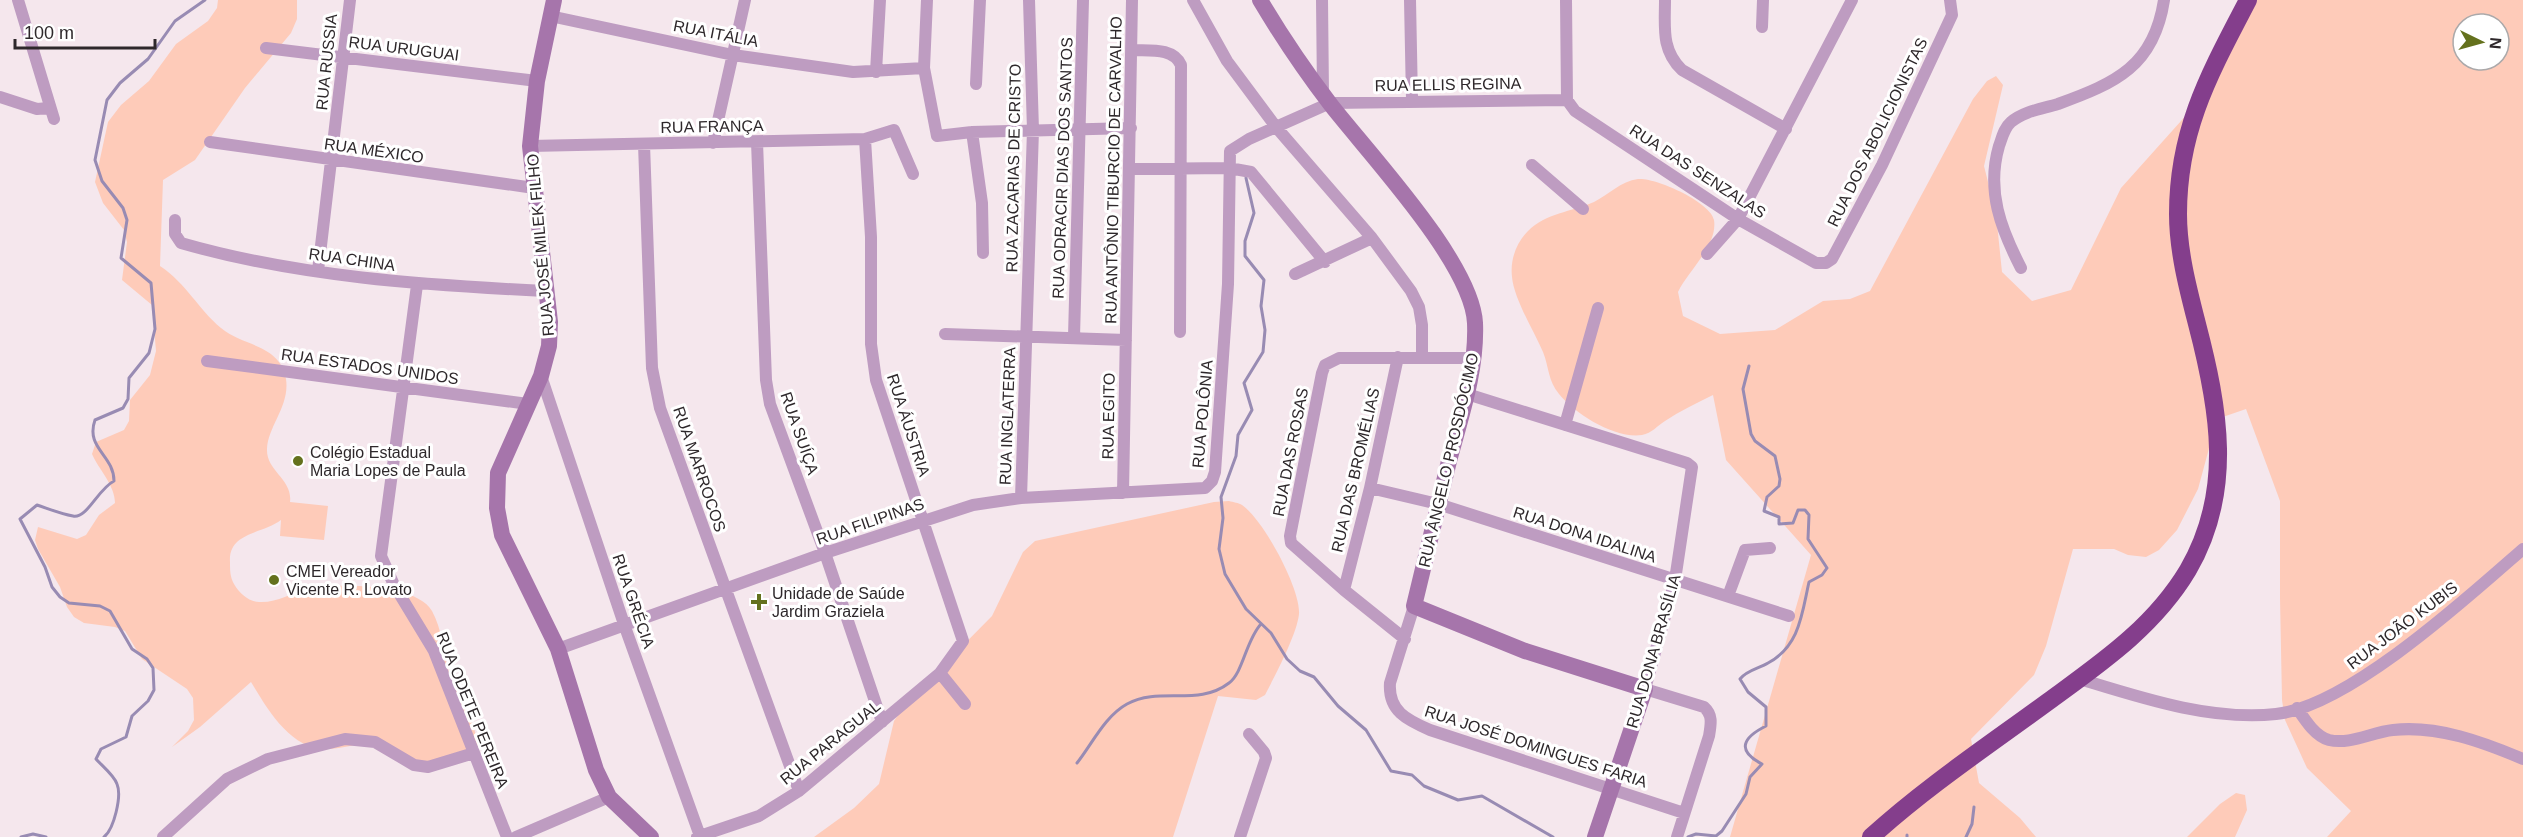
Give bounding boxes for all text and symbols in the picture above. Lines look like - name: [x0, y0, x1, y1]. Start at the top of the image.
- scale bar: [15, 12, 154, 50]
- north arrow: [2451, 12, 2511, 72]
- street label: RUA RUSSIA: [313, 13, 340, 111]
- street label: RUA ITÁLIA: [672, 16, 760, 50]
- street label: RUA ANTÔNIO TIBURCIO DE CARVALHO: [1101, 16, 1125, 324]
- text: 100 m: [24, 23, 74, 43]
- street label: RUA URUGUAI: [348, 33, 460, 64]
- street label: RUA DOS ABOLICIONISTAS: [1824, 35, 1931, 229]
- street label: RUA ODRACIR DIAS DOS SANTOS: [1049, 37, 1076, 299]
- text: N: [2486, 37, 2504, 50]
- street label: RUA ZACARIAS DE CRISTO: [1003, 64, 1024, 272]
- street label: RUA ELLIS REGINA: [1375, 75, 1522, 94]
- street label: RUA FRANÇA: [660, 117, 764, 136]
- street label: RUA DAS SENZALAS: [1627, 121, 1769, 222]
- street label: RUA MÉXICO: [323, 134, 425, 166]
- street label: RUA JOSÉ MILEK FILHO: [523, 153, 557, 337]
- street label: RUA CHINA: [308, 245, 397, 274]
- street label: RUA ESTADOS UNIDOS: [280, 346, 460, 387]
- street label: RUA INGLATERRA: [997, 346, 1018, 485]
- street label: RUA ÂNGELO PROSDÓCIMO: [1415, 351, 1481, 569]
- street label: RUA POLÔNIA: [1188, 359, 1216, 469]
- street label: RUA ÁUSTRIA: [884, 371, 934, 479]
- street label: RUA EGITO: [1099, 372, 1118, 460]
- street label: RUA DAS ROSAS: [1270, 386, 1311, 518]
- street label: RUA DAS BROMÉLIAS: [1327, 386, 1383, 554]
- street label: RUA SUÍÇA: [777, 389, 823, 477]
- street label: RUA MARROCOS: [670, 404, 729, 534]
- place label: Colégio Estadual Maria Lopes de Paula: [310, 444, 466, 479]
- marker: Colégio Estadual Maria Lopes de Paula: [291, 454, 305, 468]
- street label: RUA FILIPINAS: [814, 495, 926, 548]
- street label: RUA DONA IDALINA: [1511, 503, 1659, 566]
- street label: RUA GRÉCIA: [609, 551, 659, 651]
- place label: CMEI Vereador Vicente R. Lovato: [286, 563, 412, 598]
- street label: RUA DONA BRASÍLIA: [1622, 572, 1684, 730]
- marker: CMEI Vereador Vicente R. Lovato: [267, 573, 281, 587]
- street label: RUA JOÃO KUBIS: [2343, 577, 2461, 672]
- place label: Unidade de Saúde Jardim Graziela: [772, 585, 905, 620]
- marker: Unidade de Saúde Jardim Graziela: [750, 593, 768, 611]
- street label: RUA ODETE PEREIRA: [433, 630, 512, 791]
- street label: RUA PARAGUAL: [777, 697, 884, 788]
- street label: RUA JOSÉ DOMINGUES FARIA: [1422, 701, 1650, 791]

